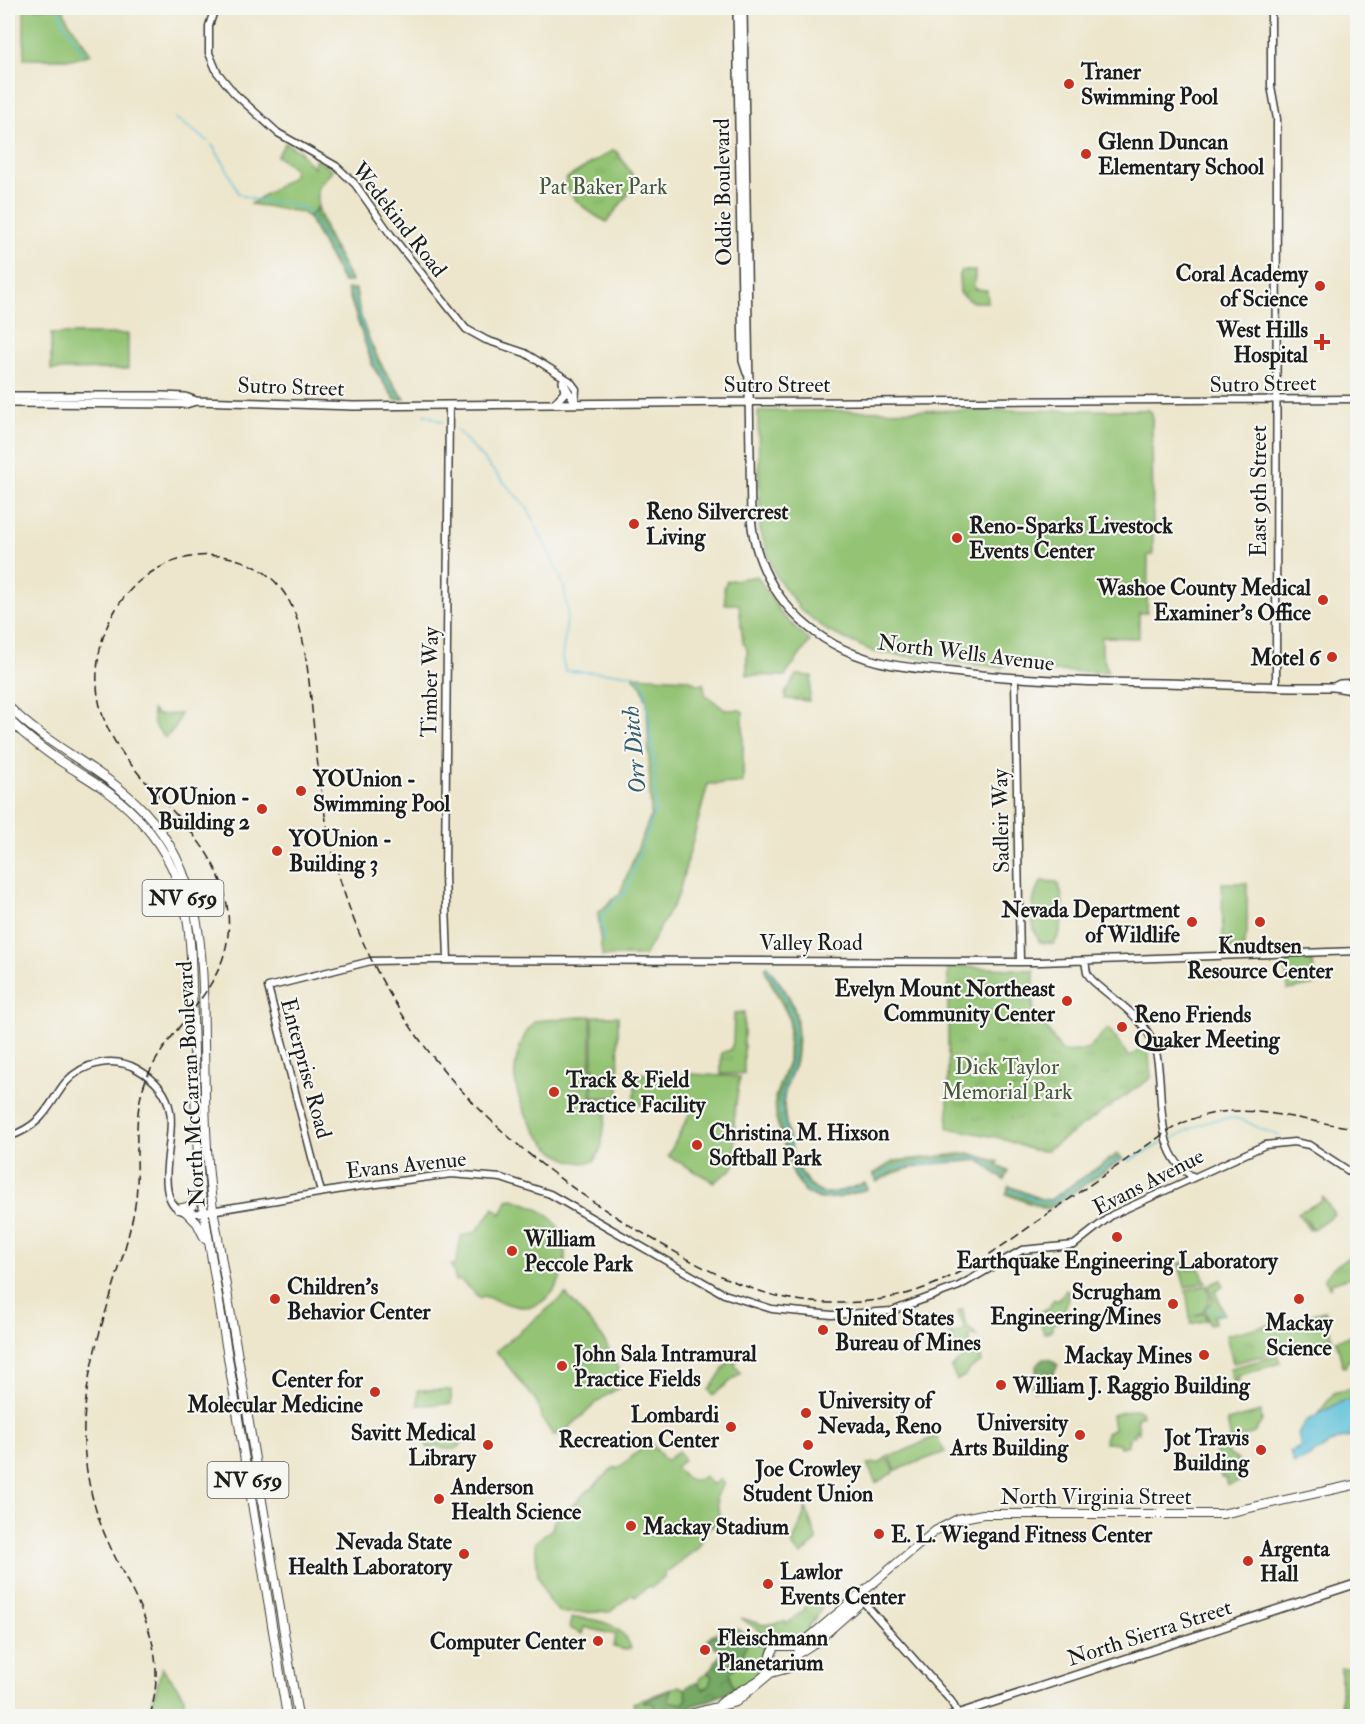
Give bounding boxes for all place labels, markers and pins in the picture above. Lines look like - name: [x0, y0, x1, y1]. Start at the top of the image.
- place label: Traner Swimming Pool: [1080, 58, 1219, 112]
- marker: Traner Swimming Pool: [1062, 77, 1076, 91]
- place label: Glenn Duncan Elementary School: [1098, 128, 1264, 182]
- marker: Glenn Duncan Elementary School: [1079, 147, 1093, 161]
- place label: Coral Academy of Science: [1175, 260, 1309, 313]
- marker: Coral Academy of Science: [1313, 279, 1327, 293]
- place label: West Hills Hospital: [1215, 316, 1308, 370]
- marker: West Hills Hospital: [1313, 333, 1331, 351]
- place label: Reno Silvercrest Living: [646, 498, 789, 552]
- place label: Reno-Sparks Livestock Events Center: [969, 512, 1173, 565]
- marker: Reno Silvercrest Living: [627, 517, 641, 531]
- marker: Reno-Sparks Livestock Events Center: [950, 531, 964, 545]
- place label: Washoe County Medical Examiner’s Office: [1096, 574, 1312, 627]
- marker: Washoe County Medical Examiner’s Office: [1316, 593, 1330, 607]
- place label: Motel 6: [1250, 644, 1322, 672]
- marker: Motel 6: [1325, 650, 1339, 664]
- place label: YOUnion - Swimming Pool: [312, 765, 451, 819]
- place label: YOUnion - Building 2: [146, 783, 250, 837]
- marker: YOUnion - Swimming Pool: [294, 784, 308, 798]
- marker: YOUnion - Building 2: [255, 802, 269, 816]
- place label: YOUnion - Building 3: [288, 825, 392, 879]
- marker: YOUnion - Building 3: [270, 844, 284, 858]
- place label: Nevada Department of Wildlife: [1001, 896, 1181, 949]
- marker: Nevada Department of Wildlife: [1185, 915, 1199, 929]
- marker: Knudtsen Resource Center: [1253, 915, 1267, 929]
- place label: Knudtsen Resource Center: [1187, 932, 1334, 985]
- place label: Evelyn Mount Northeast Community Center: [835, 975, 1056, 1029]
- marker: Evelyn Mount Northeast Community Center: [1060, 994, 1074, 1008]
- place label: Reno Friends Quaker Meeting: [1134, 1001, 1281, 1055]
- marker: Reno Friends Quaker Meeting: [1115, 1020, 1129, 1034]
- place label: Track & Field Practice Facility: [565, 1066, 707, 1120]
- marker: Track & Field Practice Facility: [547, 1085, 561, 1099]
- place label: Christina M. Hixson Softball Park: [709, 1119, 890, 1172]
- marker: Christina M. Hixson Softball Park: [690, 1138, 704, 1152]
- place label: William Peccole Park: [523, 1225, 633, 1278]
- marker: Earthquake Engineering Laboratory: [1110, 1230, 1124, 1244]
- marker: William Peccole Park: [505, 1244, 519, 1258]
- place label: Earthquake Engineering Laboratory: [956, 1247, 1279, 1276]
- place label: Children's Behavior Center: [287, 1273, 431, 1326]
- place label: Scrugham Engineering/Mines: [990, 1278, 1162, 1332]
- marker: Children's Behavior Center: [268, 1292, 282, 1306]
- marker: Mackay Science: [1292, 1292, 1306, 1306]
- marker: Scrugham Engineering/Mines: [1166, 1297, 1180, 1311]
- place label: United States Bureau of Mines: [835, 1304, 981, 1357]
- place label: Mackay Science: [1264, 1309, 1334, 1362]
- marker: United States Bureau of Mines: [816, 1323, 830, 1337]
- place label: John Sala Intramural Practice Fields: [573, 1340, 757, 1393]
- place label: Mackay Mines: [1063, 1342, 1192, 1371]
- marker: Mackay Mines: [1197, 1348, 1211, 1362]
- marker: John Sala Intramural Practice Fields: [555, 1359, 569, 1373]
- place label: Center for Molecular Medicine: [186, 1366, 364, 1419]
- place label: William J. Raggio Building: [1012, 1372, 1251, 1401]
- marker: William J. Raggio Building: [994, 1378, 1008, 1392]
- marker: Center for Molecular Medicine: [368, 1385, 382, 1399]
- place label: University of Nevada, Reno: [817, 1387, 942, 1440]
- place label: Lombardi Recreation Center: [558, 1401, 720, 1454]
- marker: University of Nevada, Reno: [799, 1406, 813, 1420]
- place label: University Arts Building: [949, 1409, 1069, 1463]
- place label: Savitt Medical Library: [351, 1419, 477, 1473]
- marker: Lombardi Recreation Center: [724, 1420, 738, 1434]
- place label: Jot Travis Building: [1163, 1424, 1250, 1478]
- marker: University Arts Building: [1073, 1428, 1087, 1442]
- marker: Savitt Medical Library: [481, 1438, 495, 1452]
- marker: Joe Crowley Student Union: [801, 1438, 815, 1452]
- marker: Jot Travis Building: [1254, 1443, 1268, 1457]
- place label: Joe Crowley Student Union: [743, 1455, 874, 1508]
- place label: Anderson Health Science: [450, 1473, 582, 1526]
- marker: Anderson Health Science: [432, 1492, 446, 1506]
- place label: Mackay Stadium: [642, 1513, 790, 1542]
- marker: Mackay Stadium: [624, 1519, 638, 1533]
- place label: E. L. Wiegand Fitness Center: [891, 1521, 1153, 1550]
- marker: E. L. Wiegand Fitness Center: [872, 1527, 886, 1541]
- place label: Nevada State Health Laboratory: [288, 1528, 453, 1582]
- place label: Argenta Hall: [1259, 1535, 1330, 1588]
- marker: Nevada State Health Laboratory: [457, 1547, 471, 1561]
- marker: Argenta Hall: [1241, 1554, 1255, 1568]
- place label: Lawlor Events Center: [780, 1558, 906, 1611]
- marker: Lawlor Events Center: [761, 1577, 775, 1591]
- place label: Fleischmann Planetarium: [717, 1624, 829, 1677]
- place label: Computer Center: [430, 1628, 587, 1657]
- marker: Computer Center: [591, 1634, 605, 1648]
- marker: Fleischmann Planetarium: [698, 1643, 712, 1657]

